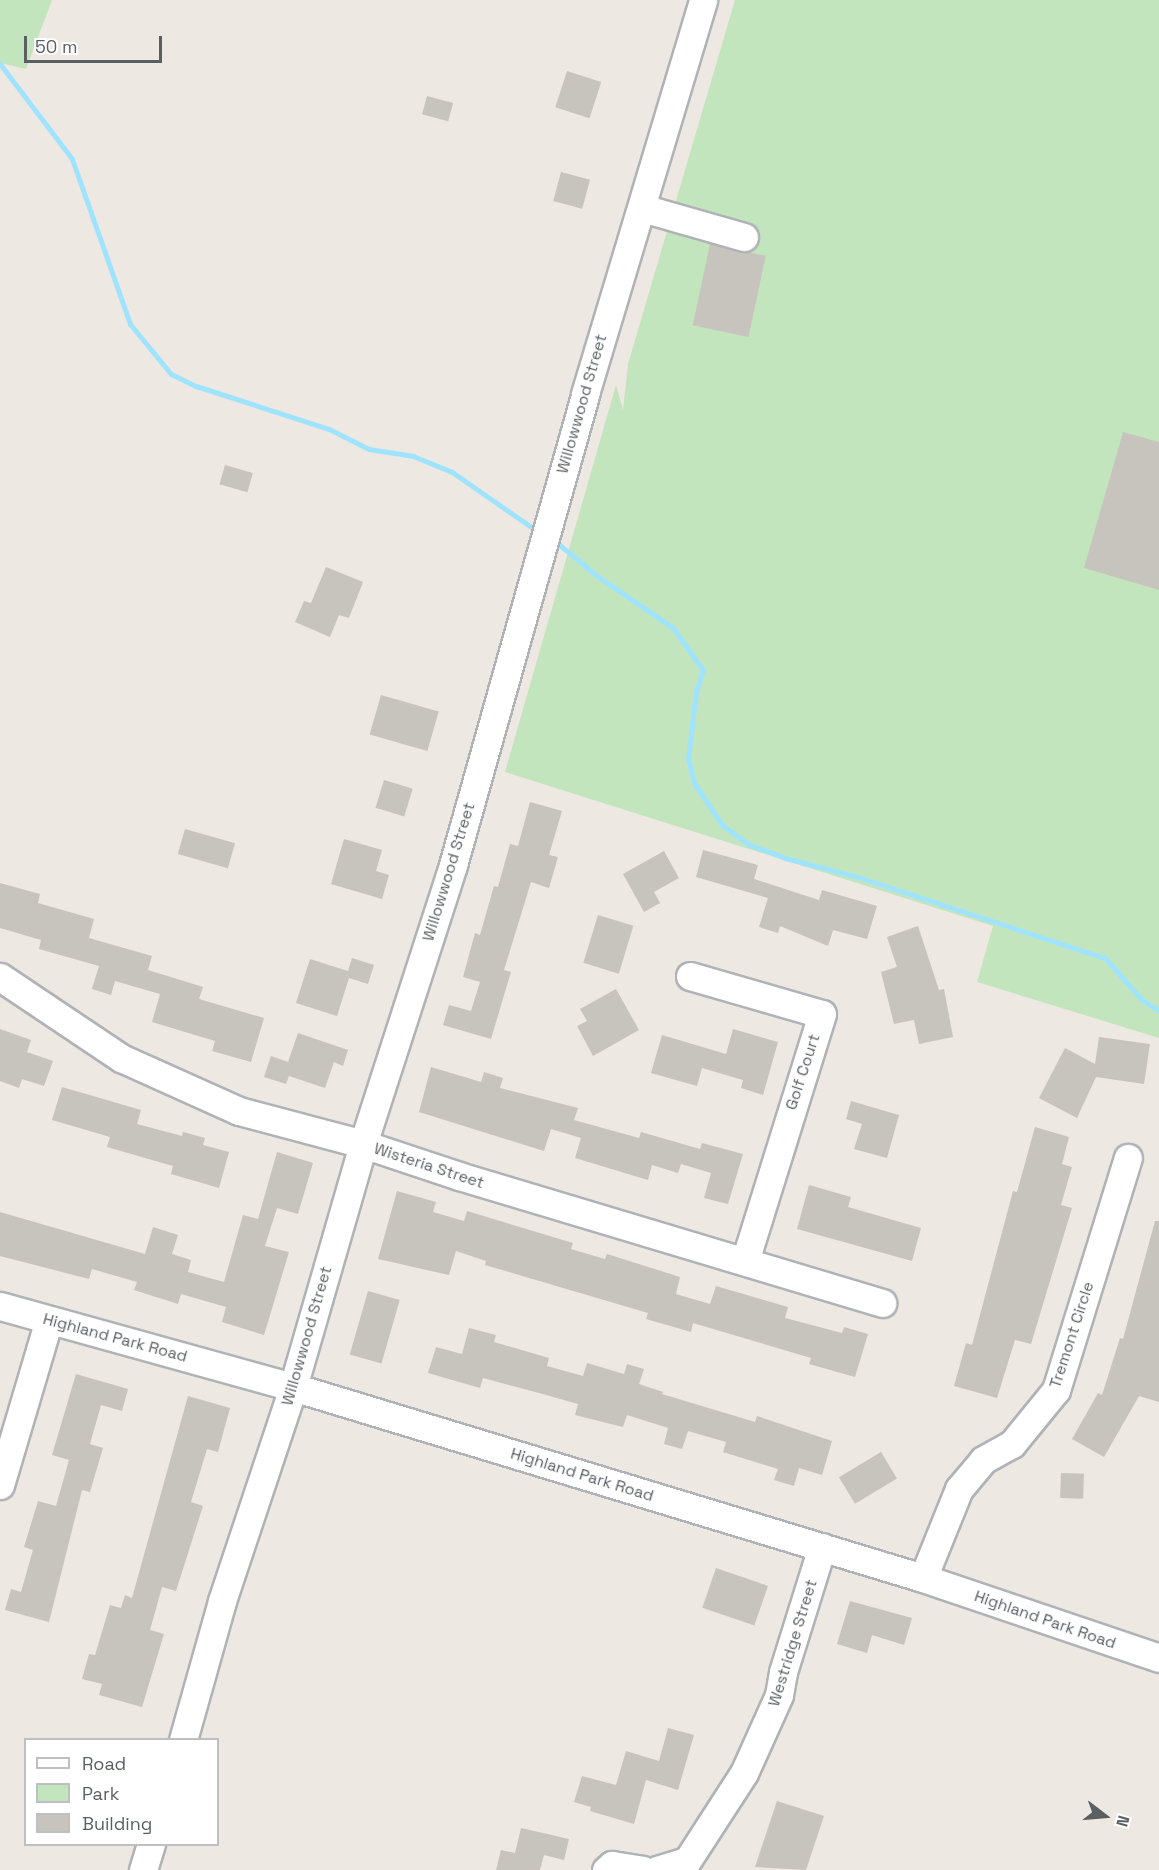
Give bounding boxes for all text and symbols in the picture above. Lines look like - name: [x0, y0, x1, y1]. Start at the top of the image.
- scale bar: [27, 24, 165, 62]
- text: 50 m: [35, 35, 77, 58]
- street label: Willowwood Street: [553, 332, 611, 476]
- street label: Willowwood Street: [419, 800, 479, 944]
- street label: Golf Court: [782, 1032, 824, 1112]
- street label: Wisteria Street: [371, 1139, 487, 1193]
- street label: Willowwood Street: [278, 1264, 336, 1408]
- street label: Tremont Circle: [1046, 1279, 1098, 1391]
- street label: Highland Park Road: [41, 1310, 189, 1366]
- street label: Highland Park Road: [508, 1444, 656, 1506]
- street label: Westridge Street: [765, 1577, 821, 1709]
- street label: Highland Park Road: [972, 1587, 1118, 1653]
- legend: [24, 1738, 219, 1846]
- text: Road: [82, 1752, 126, 1775]
- text: Park: [82, 1782, 119, 1805]
- north arrow: [1075, 1786, 1135, 1846]
- text: Building: [82, 1812, 152, 1835]
- text: N: [1111, 1813, 1134, 1829]

